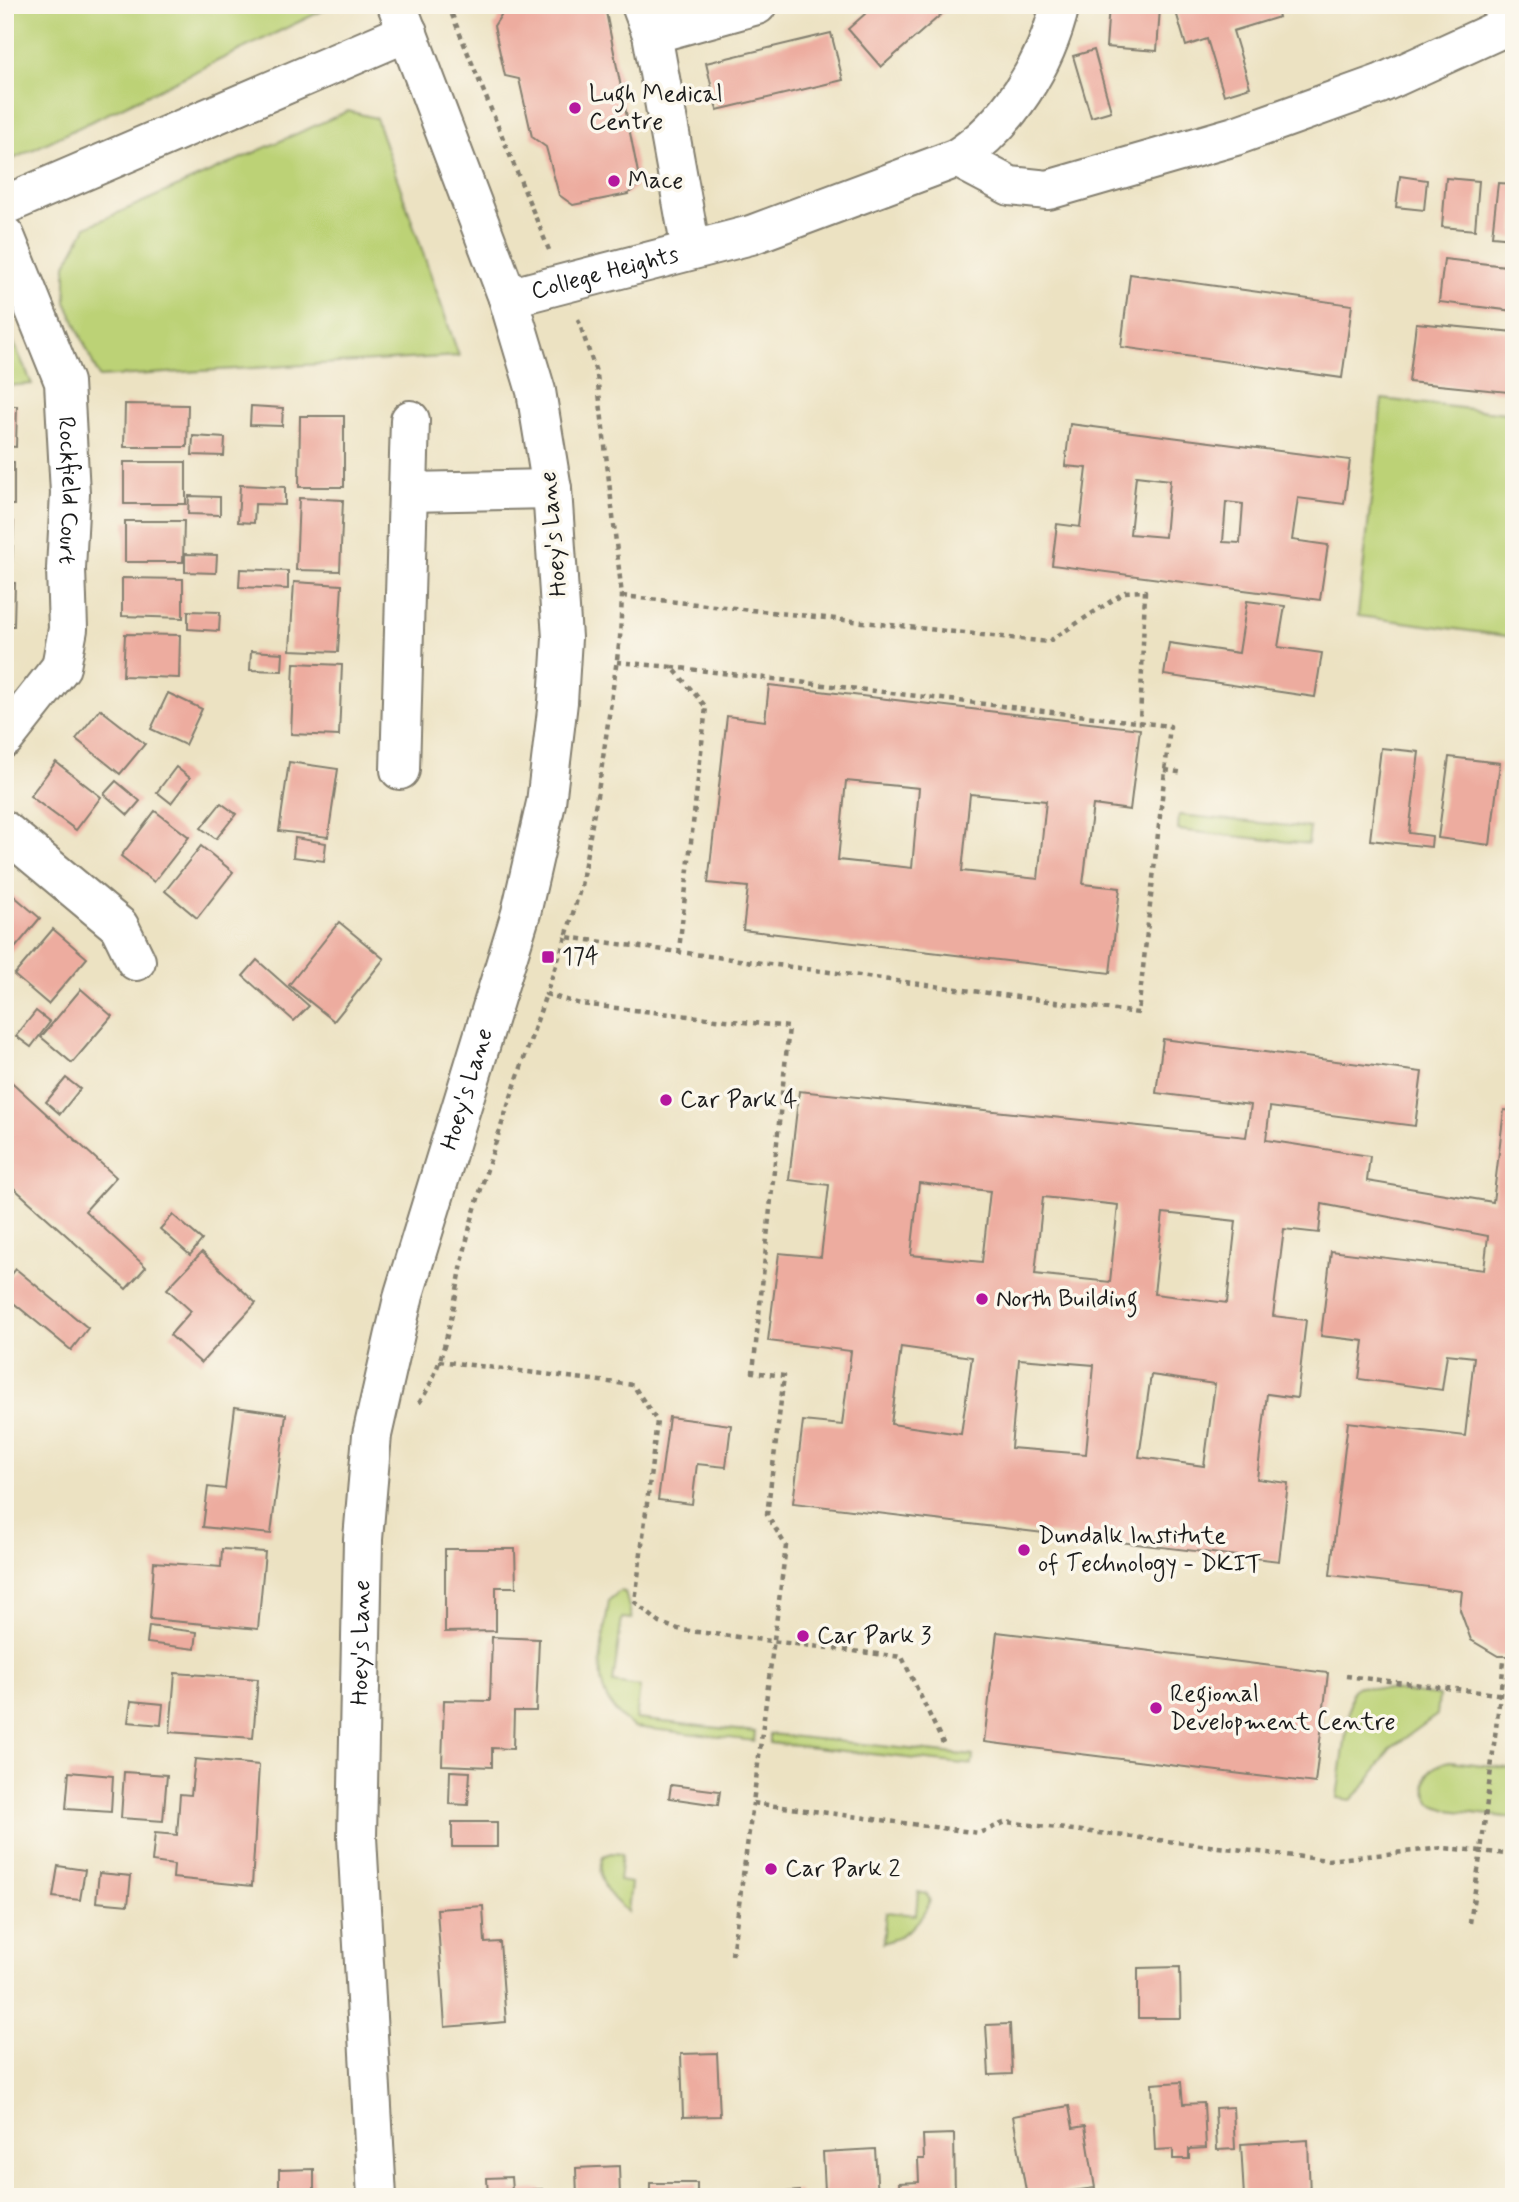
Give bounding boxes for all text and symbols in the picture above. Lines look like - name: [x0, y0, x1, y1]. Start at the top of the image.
- place label: Lugh Medical Centre: [589, 79, 723, 138]
- marker: Lugh Medical Centre: [567, 100, 583, 116]
- place label: Mace: [628, 166, 683, 197]
- marker: Mace: [606, 173, 622, 189]
- street label: College Heights: [528, 239, 682, 307]
- street label: Rockfield Court: [50, 415, 85, 565]
- street label: Hoey's Lane: [533, 470, 575, 598]
- place label: 174: [562, 942, 599, 973]
- marker: 174: [540, 949, 556, 965]
- street label: Hoey's Lane: [434, 1024, 500, 1154]
- place label: Car Park 4: [680, 1085, 797, 1116]
- marker: Car Park 4: [658, 1092, 674, 1108]
- place label: North Building: [996, 1284, 1138, 1318]
- marker: North Building: [974, 1291, 990, 1307]
- place label: Dundalk Institute of Technology - DKIT: [1038, 1521, 1262, 1582]
- marker: Dundalk Institute of Technology - DKIT: [1016, 1542, 1032, 1558]
- street label: Hoey's Lane: [344, 1579, 378, 1706]
- place label: Car Park 3: [817, 1621, 931, 1652]
- marker: Car Park 3: [795, 1628, 811, 1644]
- place label: Regional Development Centre: [1170, 1679, 1396, 1738]
- marker: Regional Development Centre: [1148, 1700, 1164, 1716]
- place label: Car Park 2: [785, 1854, 900, 1885]
- marker: Car Park 2: [763, 1861, 779, 1877]

